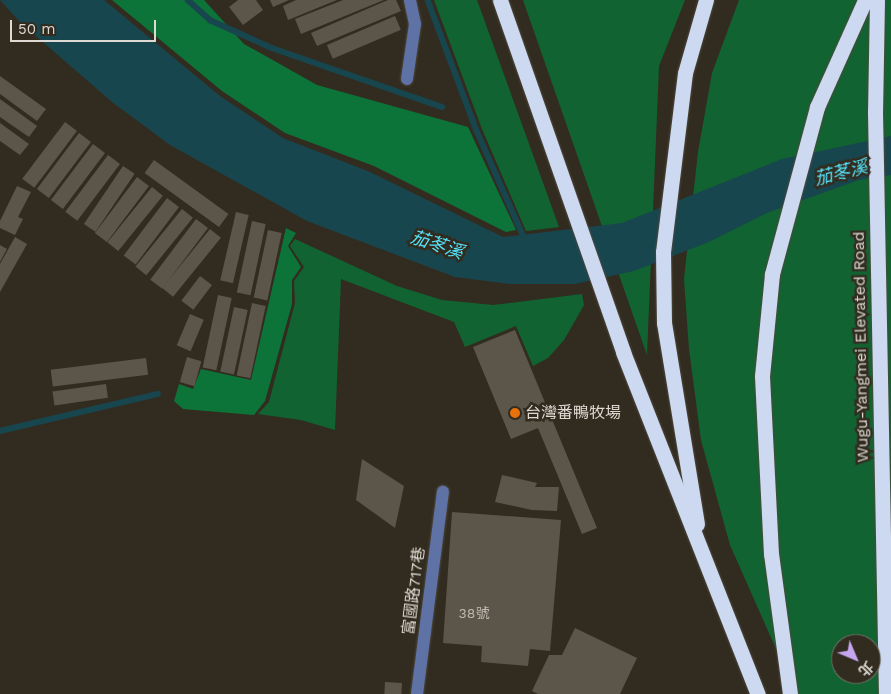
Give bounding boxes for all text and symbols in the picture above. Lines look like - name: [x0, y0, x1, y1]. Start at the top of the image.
- scale bar: [12, 10, 159, 42]
- text: 50 m: [18, 20, 55, 38]
- water label: 茄苳溪: [812, 156, 870, 190]
- water label: 茄苳溪: [408, 226, 466, 264]
- street label: Wugu-Yangmei Elevated Road: [849, 231, 873, 463]
- place label: 台灣番鴨牧場: [525, 403, 621, 423]
- marker: 台灣番鴨牧場: [509, 407, 521, 419]
- street label: 富國路717巷: [399, 546, 429, 636]
- house number: 38號: [459, 605, 489, 621]
- north arrow: [831, 634, 881, 684]
- text: 北: [855, 658, 877, 680]

